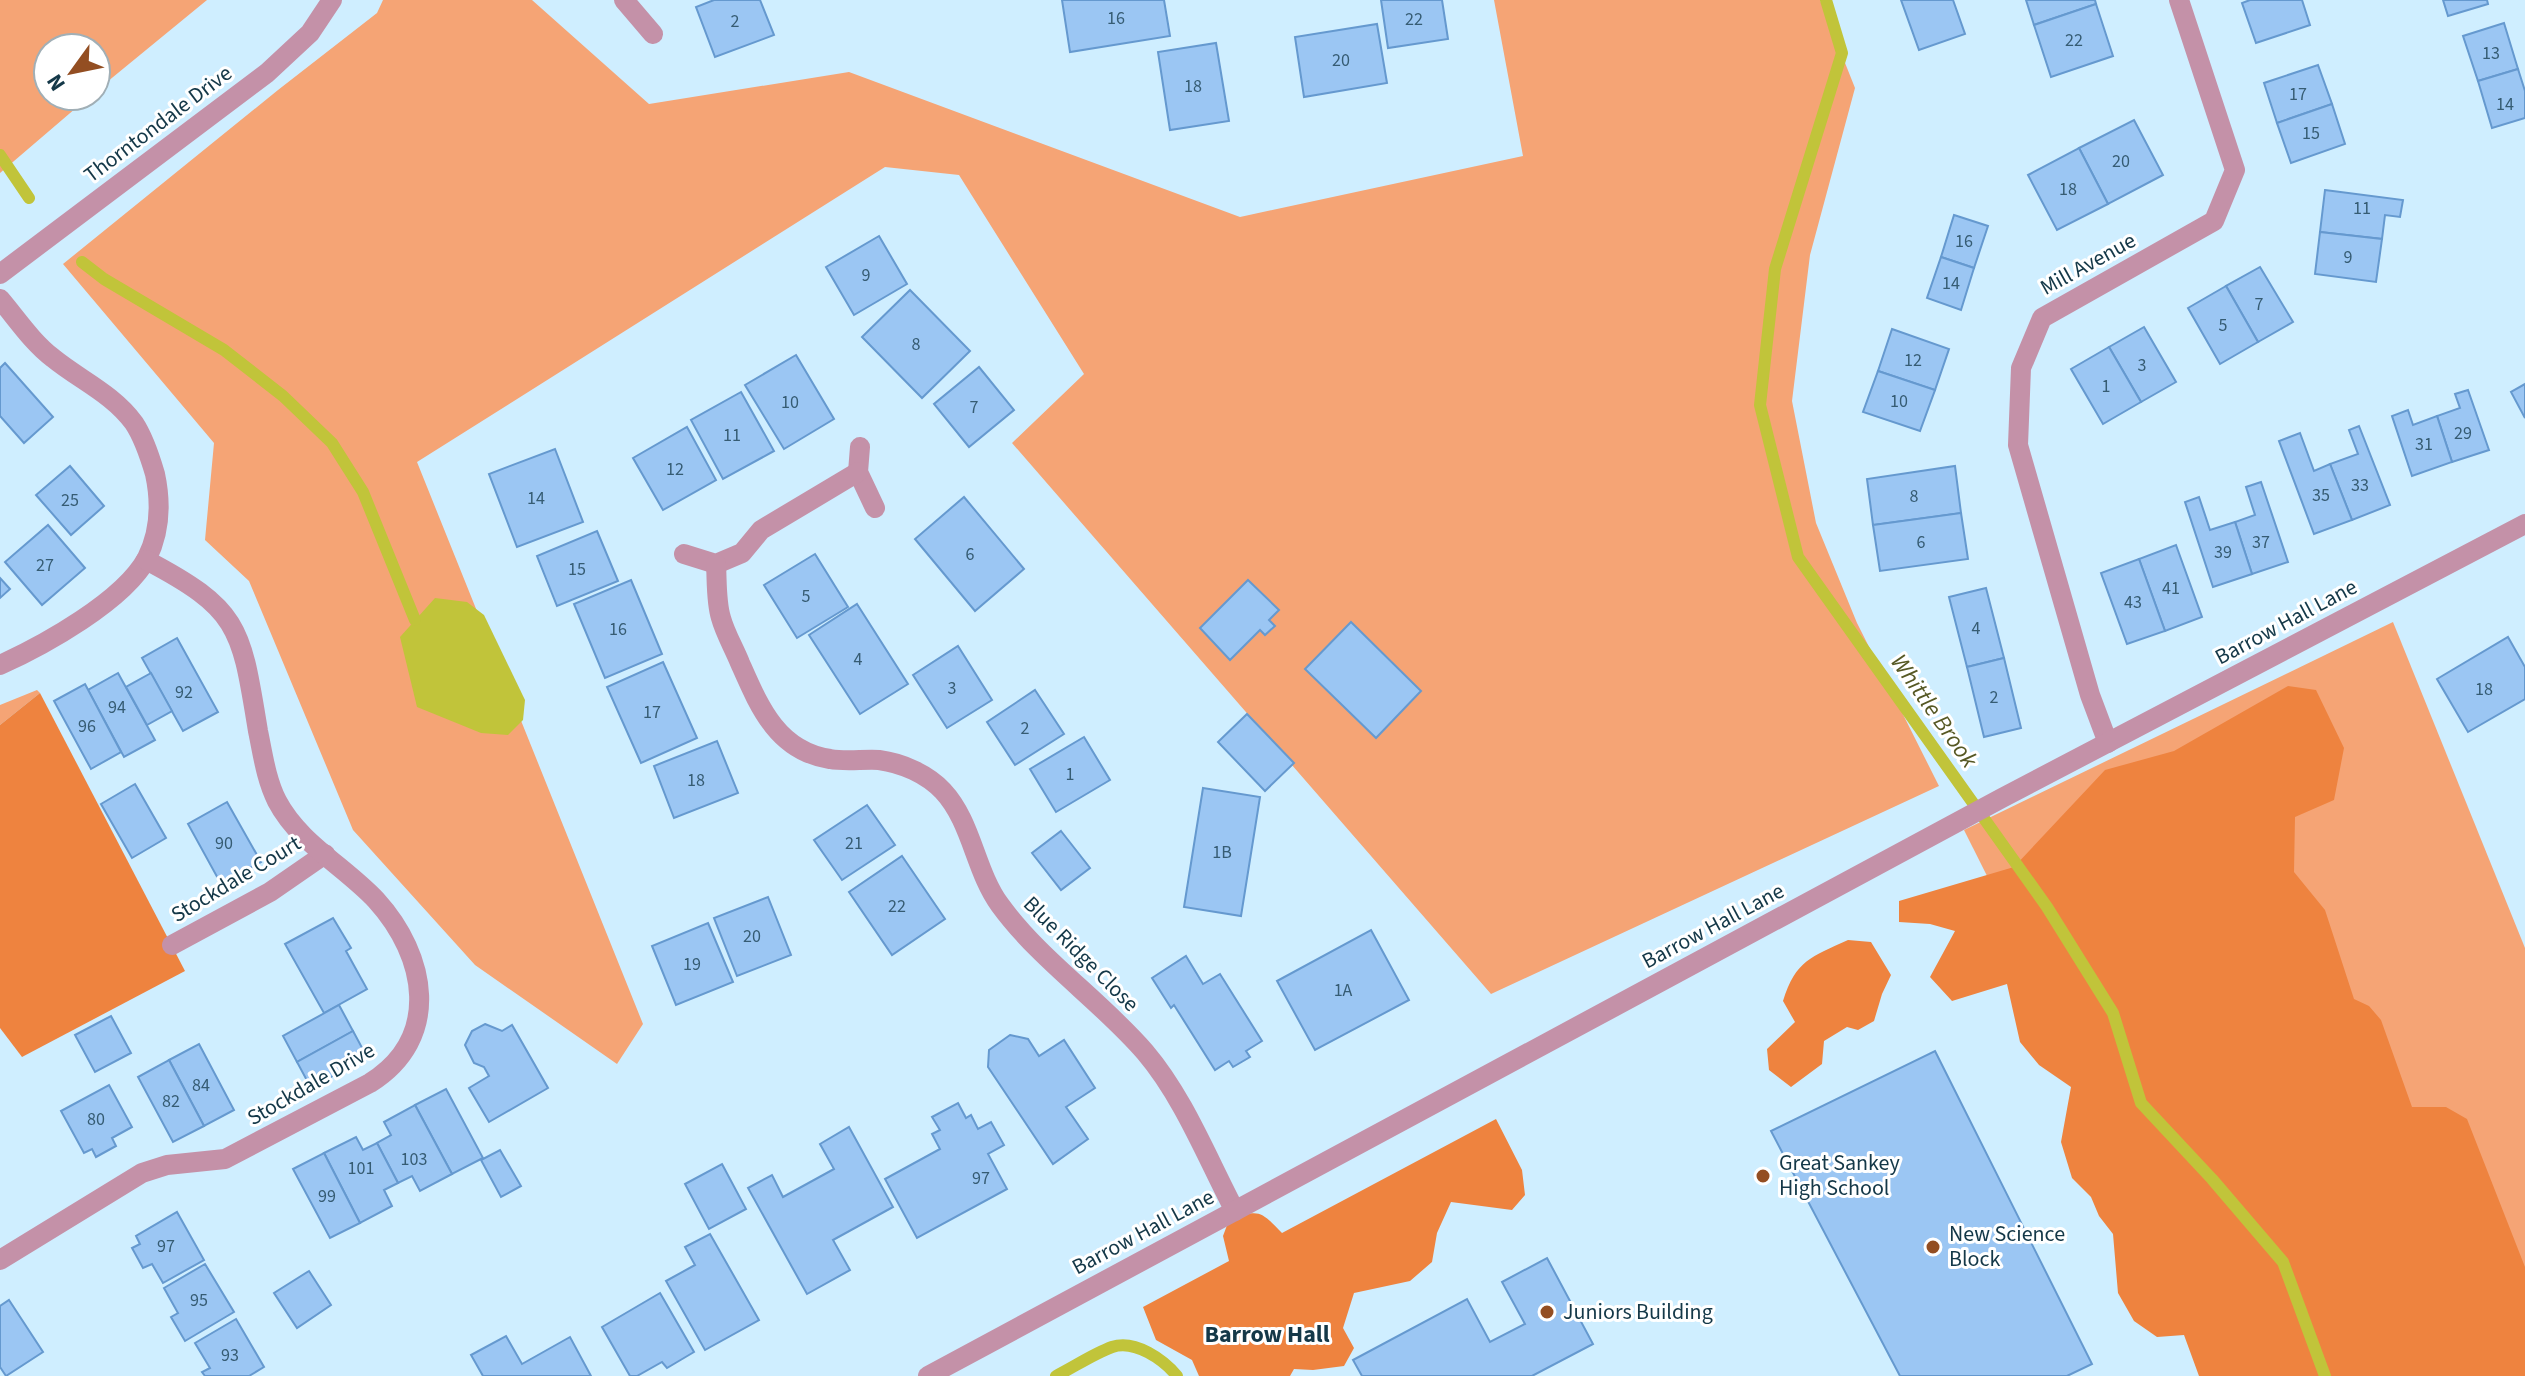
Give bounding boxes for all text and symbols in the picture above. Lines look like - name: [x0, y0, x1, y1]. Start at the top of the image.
- house number: 16: [1107, 6, 1125, 31]
- house number: 22: [1405, 7, 1423, 32]
- house number: 2: [731, 9, 740, 34]
- house number: 22: [2065, 28, 2083, 53]
- north arrow: [32, 32, 112, 112]
- house number: 13: [2482, 41, 2500, 66]
- house number: 20: [1332, 48, 1350, 73]
- street label: Thorntondale Drive: [77, 58, 239, 190]
- text: N: [39, 67, 73, 97]
- house number: 18: [1184, 74, 1202, 99]
- house number: 17: [2289, 82, 2307, 107]
- house number: 14: [2496, 92, 2514, 117]
- house number: 15: [2302, 121, 2320, 146]
- house number: 20: [2112, 149, 2130, 174]
- house number: 18: [2059, 177, 2077, 202]
- house number: 11: [2353, 196, 2371, 221]
- street label: Mill Avenue: [2034, 225, 2142, 303]
- house number: 16: [1955, 229, 1973, 254]
- house number: 9: [2344, 245, 2353, 270]
- house number: 9: [862, 263, 871, 288]
- house number: 14: [1942, 271, 1960, 296]
- house number: 7: [2255, 292, 2264, 317]
- house number: 5: [2219, 313, 2228, 338]
- house number: 8: [912, 332, 921, 357]
- house number: 12: [1904, 348, 1922, 373]
- house number: 3: [2138, 353, 2147, 378]
- house number: 1: [2102, 374, 2110, 399]
- house number: 10: [1890, 389, 1908, 414]
- house number: 10: [781, 390, 799, 415]
- house number: 7: [970, 395, 979, 420]
- house number: 29: [2454, 421, 2472, 446]
- house number: 11: [723, 423, 741, 448]
- house number: 31: [2415, 432, 2433, 457]
- house number: 12: [666, 457, 684, 482]
- house number: 33: [2351, 473, 2369, 498]
- house number: 35: [2312, 483, 2330, 508]
- house number: 8: [1910, 484, 1919, 509]
- house number: 14: [527, 486, 545, 511]
- house number: 25: [61, 488, 79, 513]
- house number: 6: [1917, 530, 1926, 555]
- house number: 37: [2252, 530, 2270, 555]
- house number: 39: [2214, 540, 2232, 565]
- house number: 6: [966, 542, 975, 567]
- house number: 27: [36, 553, 54, 578]
- house number: 15: [568, 557, 586, 582]
- street label: Barrow Hall Lane: [2209, 571, 2363, 673]
- house number: 41: [2162, 576, 2180, 601]
- house number: 5: [802, 584, 811, 609]
- house number: 43: [2124, 590, 2142, 615]
- house number: 4: [1972, 616, 1981, 641]
- house number: 16: [609, 617, 627, 642]
- house number: 4: [854, 647, 863, 672]
- water label: Whittle Brook: [1882, 647, 1986, 776]
- house number: 3: [948, 676, 957, 701]
- house number: 18: [2475, 677, 2493, 702]
- house number: 92: [175, 680, 193, 705]
- house number: 2: [1990, 685, 1999, 710]
- house number: 94: [108, 695, 126, 720]
- house number: 17: [643, 700, 661, 725]
- house number: 96: [78, 714, 96, 739]
- house number: 2: [1021, 716, 1030, 741]
- house number: 1: [1066, 762, 1074, 787]
- house number: 18: [687, 768, 705, 793]
- street label: Stockdale Court: [165, 827, 308, 930]
- house number: 90: [215, 831, 233, 856]
- house number: 21: [845, 831, 863, 856]
- house number: 1B: [1212, 840, 1232, 865]
- street label: Barrow Hall Lane: [1636, 875, 1790, 977]
- street label: Blue Ridge Close: [1016, 889, 1146, 1019]
- house number: 22: [888, 894, 906, 919]
- house number: 20: [743, 924, 761, 949]
- house number: 19: [683, 952, 701, 977]
- house number: 1A: [1334, 978, 1353, 1003]
- street label: Stockdale Drive: [241, 1034, 381, 1134]
- house number: 84: [192, 1073, 210, 1098]
- house number: 82: [162, 1089, 180, 1114]
- house number: 80: [87, 1107, 105, 1132]
- house number: 103: [401, 1147, 427, 1172]
- place label: Great Sankey High School: [1779, 1147, 1901, 1204]
- house number: 101: [348, 1156, 374, 1181]
- house number: 97: [972, 1166, 990, 1191]
- marker: Great Sankey High School: [1754, 1167, 1772, 1185]
- street label: Barrow Hall Lane: [1066, 1181, 1220, 1283]
- house number: 99: [318, 1184, 336, 1209]
- place label: New Science Block: [1949, 1218, 2065, 1275]
- house number: 97: [157, 1234, 175, 1259]
- marker: New Science Block: [1924, 1238, 1942, 1256]
- house number: 95: [190, 1288, 208, 1313]
- place label: Juniors Building: [1563, 1296, 1713, 1328]
- marker: Juniors Building: [1538, 1303, 1556, 1321]
- district label: Barrow Hall: [1204, 1317, 1330, 1352]
- house number: 93: [221, 1343, 239, 1368]

